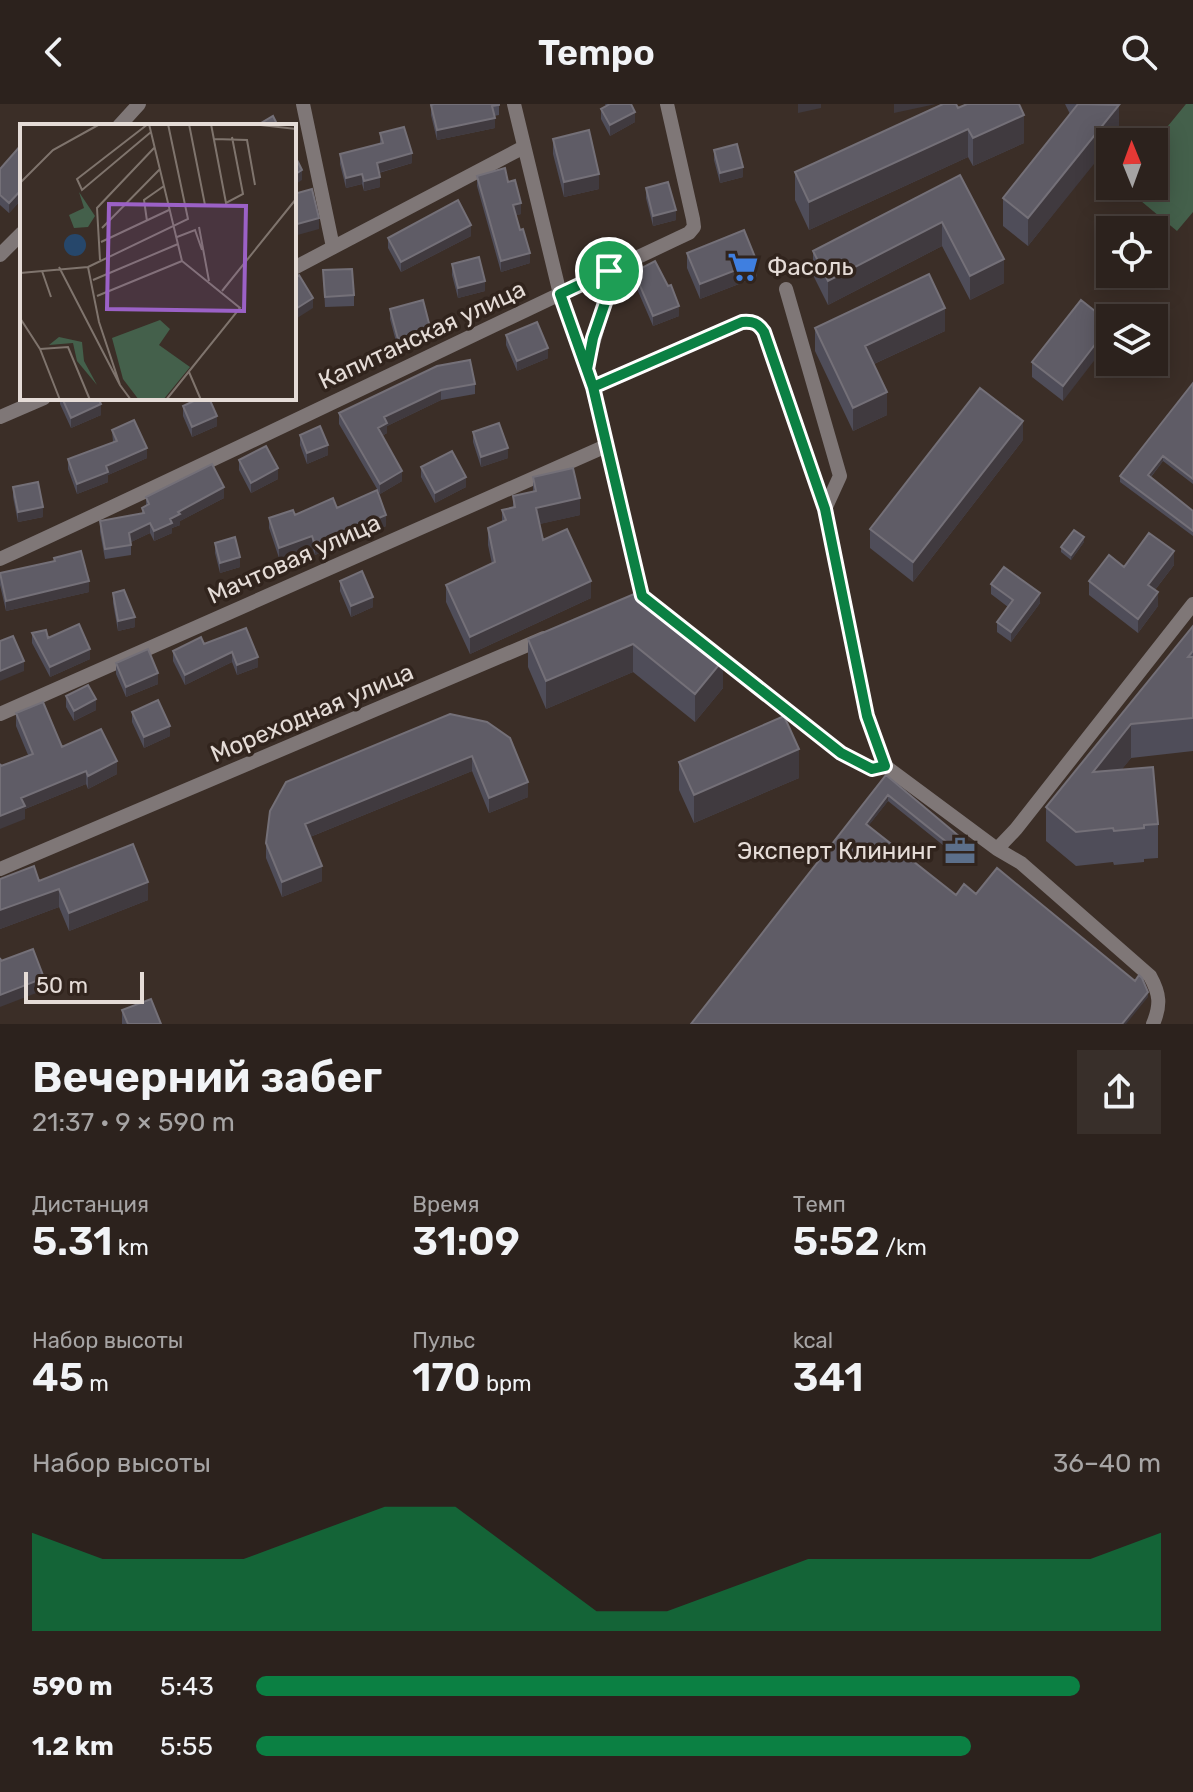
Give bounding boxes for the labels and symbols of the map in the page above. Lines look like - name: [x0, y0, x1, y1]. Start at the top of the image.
- inset map: [20, 124, 296, 400]
- north arrow: [1096, 128, 1168, 200]
- pin: [575, 237, 643, 305]
- supermarket icon: Фасоль: [726, 250, 760, 284]
- place label: Фасоль: [767, 253, 854, 281]
- street label: Капитанская улица: [314, 275, 530, 395]
- street label: Мачтовая улица: [203, 508, 385, 610]
- street label: Мореходная улица: [206, 658, 418, 768]
- office icon: Эксперт Клининг: [943, 834, 977, 868]
- place label: Эксперт Клининг: [737, 837, 937, 865]
- scale bar: [24, 968, 144, 1004]

